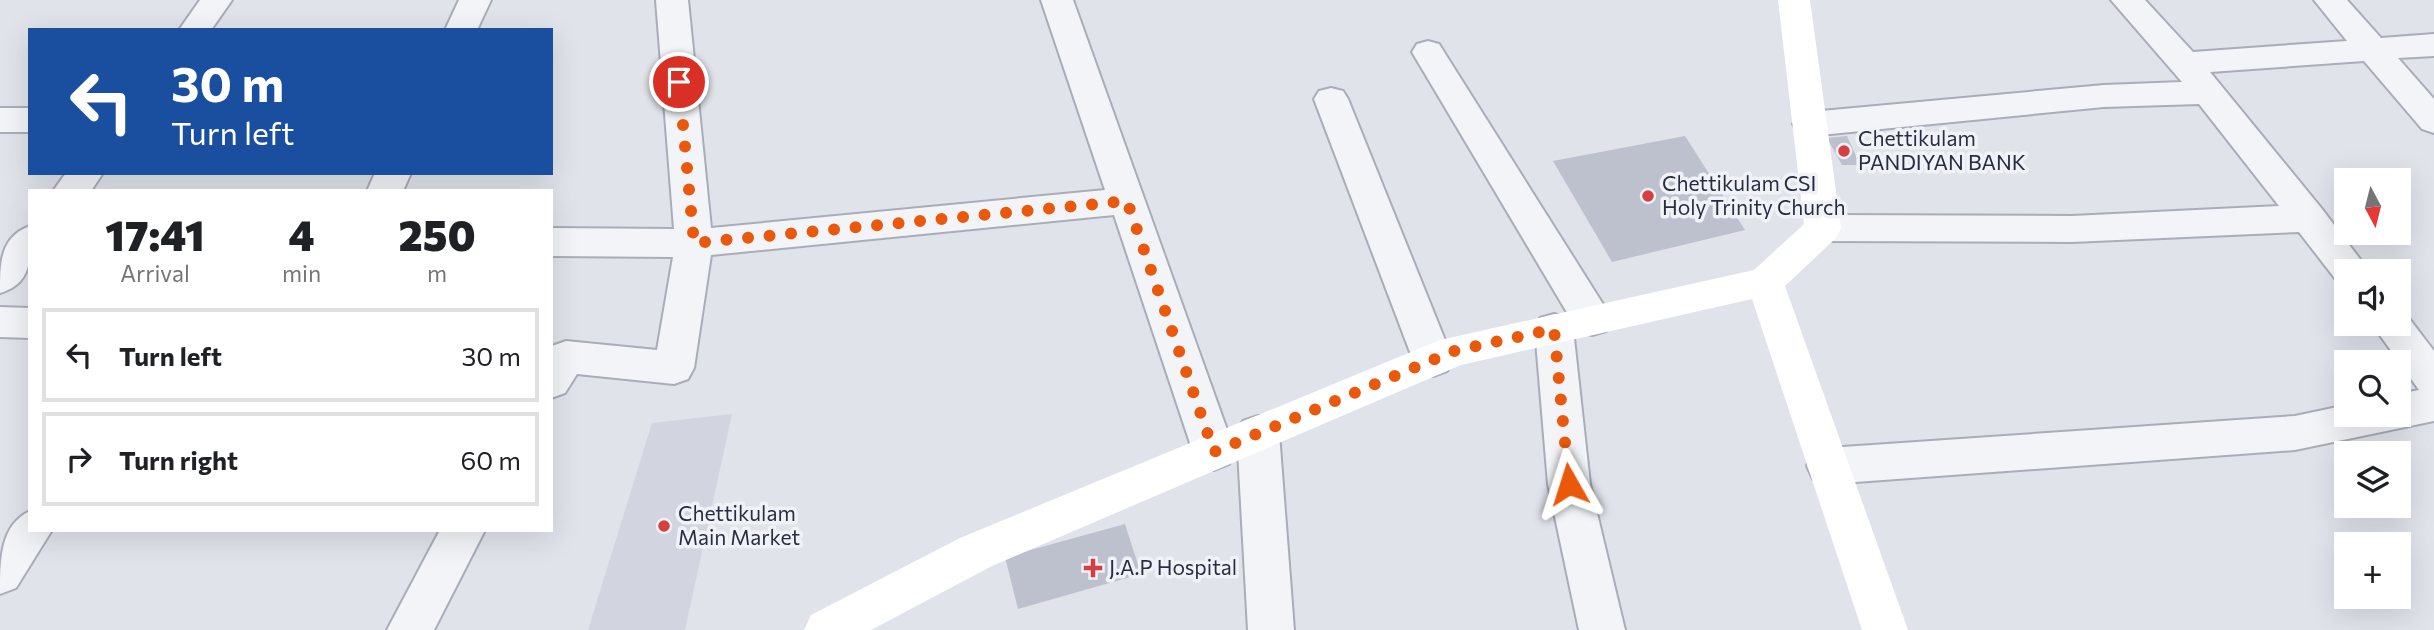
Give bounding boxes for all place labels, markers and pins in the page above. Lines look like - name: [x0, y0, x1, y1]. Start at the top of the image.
- pin: [649, 52, 709, 112]
- place label: Chettikulam PANDIYAN BANK: [1858, 125, 2026, 174]
- marker: Chettikulam PANDIYAN BANK: [1836, 143, 1852, 159]
- place label: Chettikulam CSI Holy Trinity Church: [1662, 170, 1846, 219]
- marker: Chettikulam CSI Holy Trinity Church: [1640, 188, 1656, 204]
- place label: Chettikulam Main Market: [678, 500, 800, 549]
- marker: Chettikulam Main Market: [656, 518, 672, 534]
- place label: J.A.P Hospital: [1109, 554, 1237, 579]
- marker: J.A.P Hospital: [1083, 558, 1103, 578]

